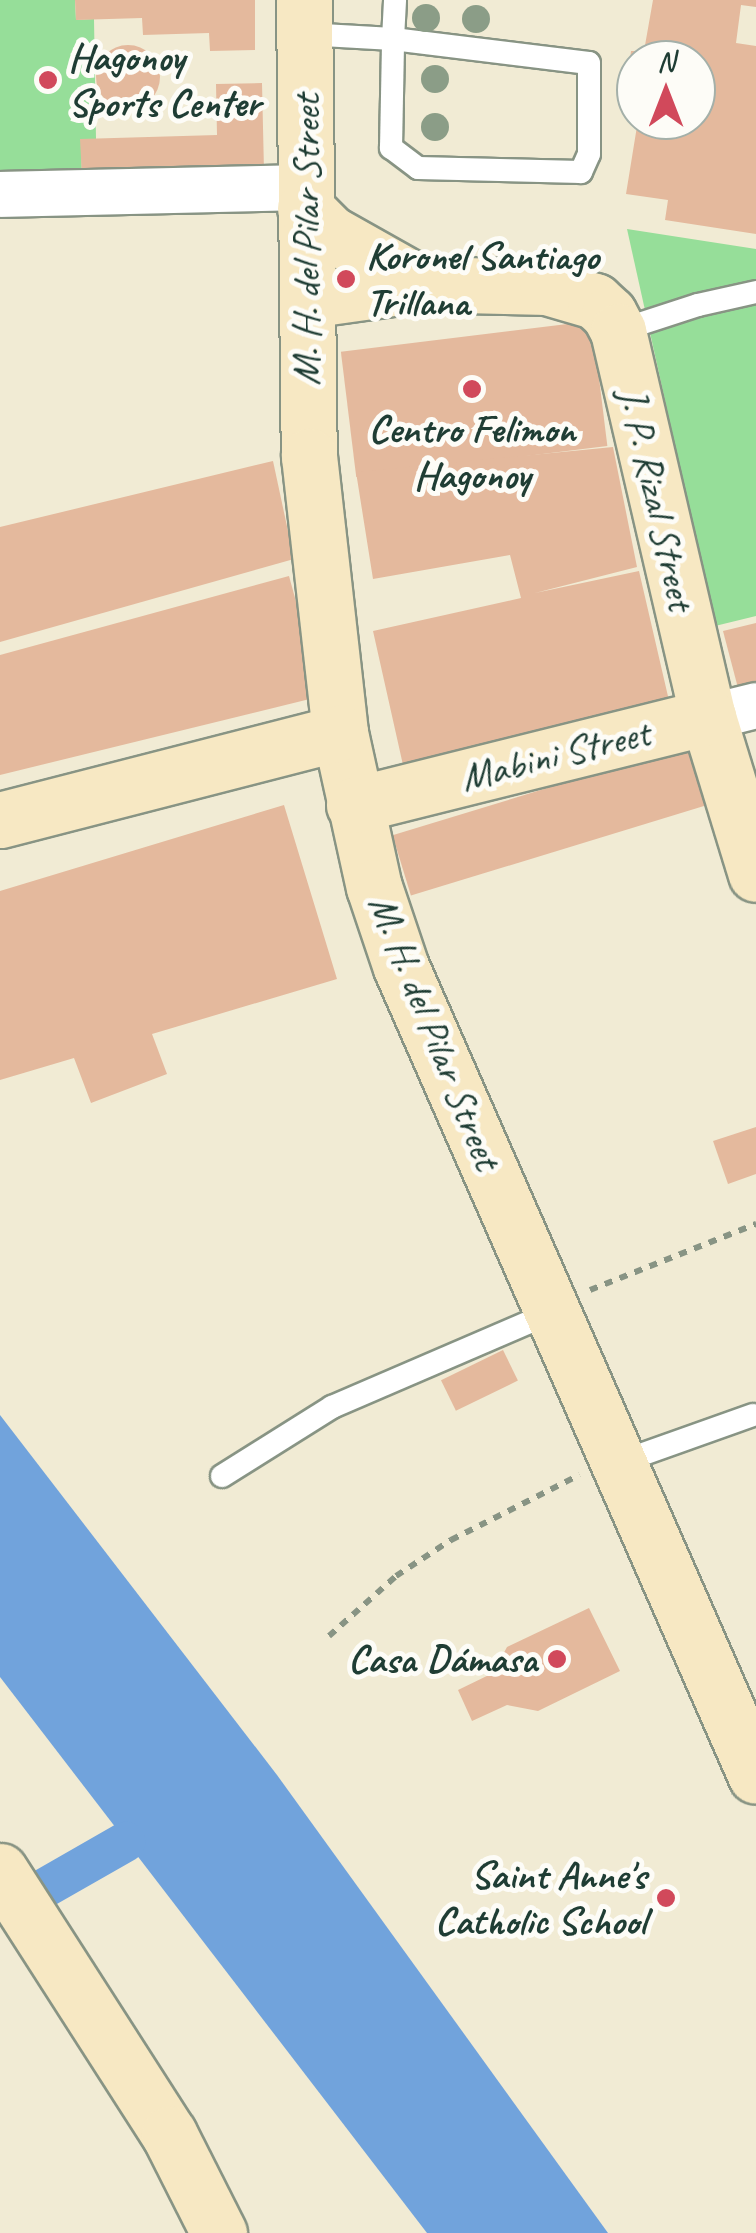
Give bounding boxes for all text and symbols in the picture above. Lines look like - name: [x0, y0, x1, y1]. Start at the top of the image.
- place label: Hagonoy Sports Center: [68, 33, 261, 127]
- north arrow: [616, 40, 716, 140]
- text: N: [657, 44, 675, 79]
- marker: Hagonoy Sports Center: [37, 69, 59, 91]
- street label: M. H. del Pilar Street: [282, 94, 330, 386]
- place label: Koronel Santiago Trillana: [366, 232, 599, 326]
- marker: Koronel Santiago Trillana: [335, 268, 357, 290]
- marker: Centro Felimon Hagonoy: [461, 378, 483, 400]
- street label: J. P. Rizal Street: [608, 383, 706, 615]
- place label: Centro Felimon Hagonoy: [369, 405, 575, 499]
- street label: Mabini Street: [455, 708, 655, 802]
- street label: M. H. del Pilar Street: [358, 888, 512, 1176]
- place label: Casa Dámasa: [348, 1635, 537, 1683]
- marker: Casa Dámasa: [546, 1648, 568, 1670]
- place label: Saint Anne's Catholic School: [435, 1851, 646, 1945]
- marker: Saint Anne's Catholic School: [655, 1887, 677, 1909]

